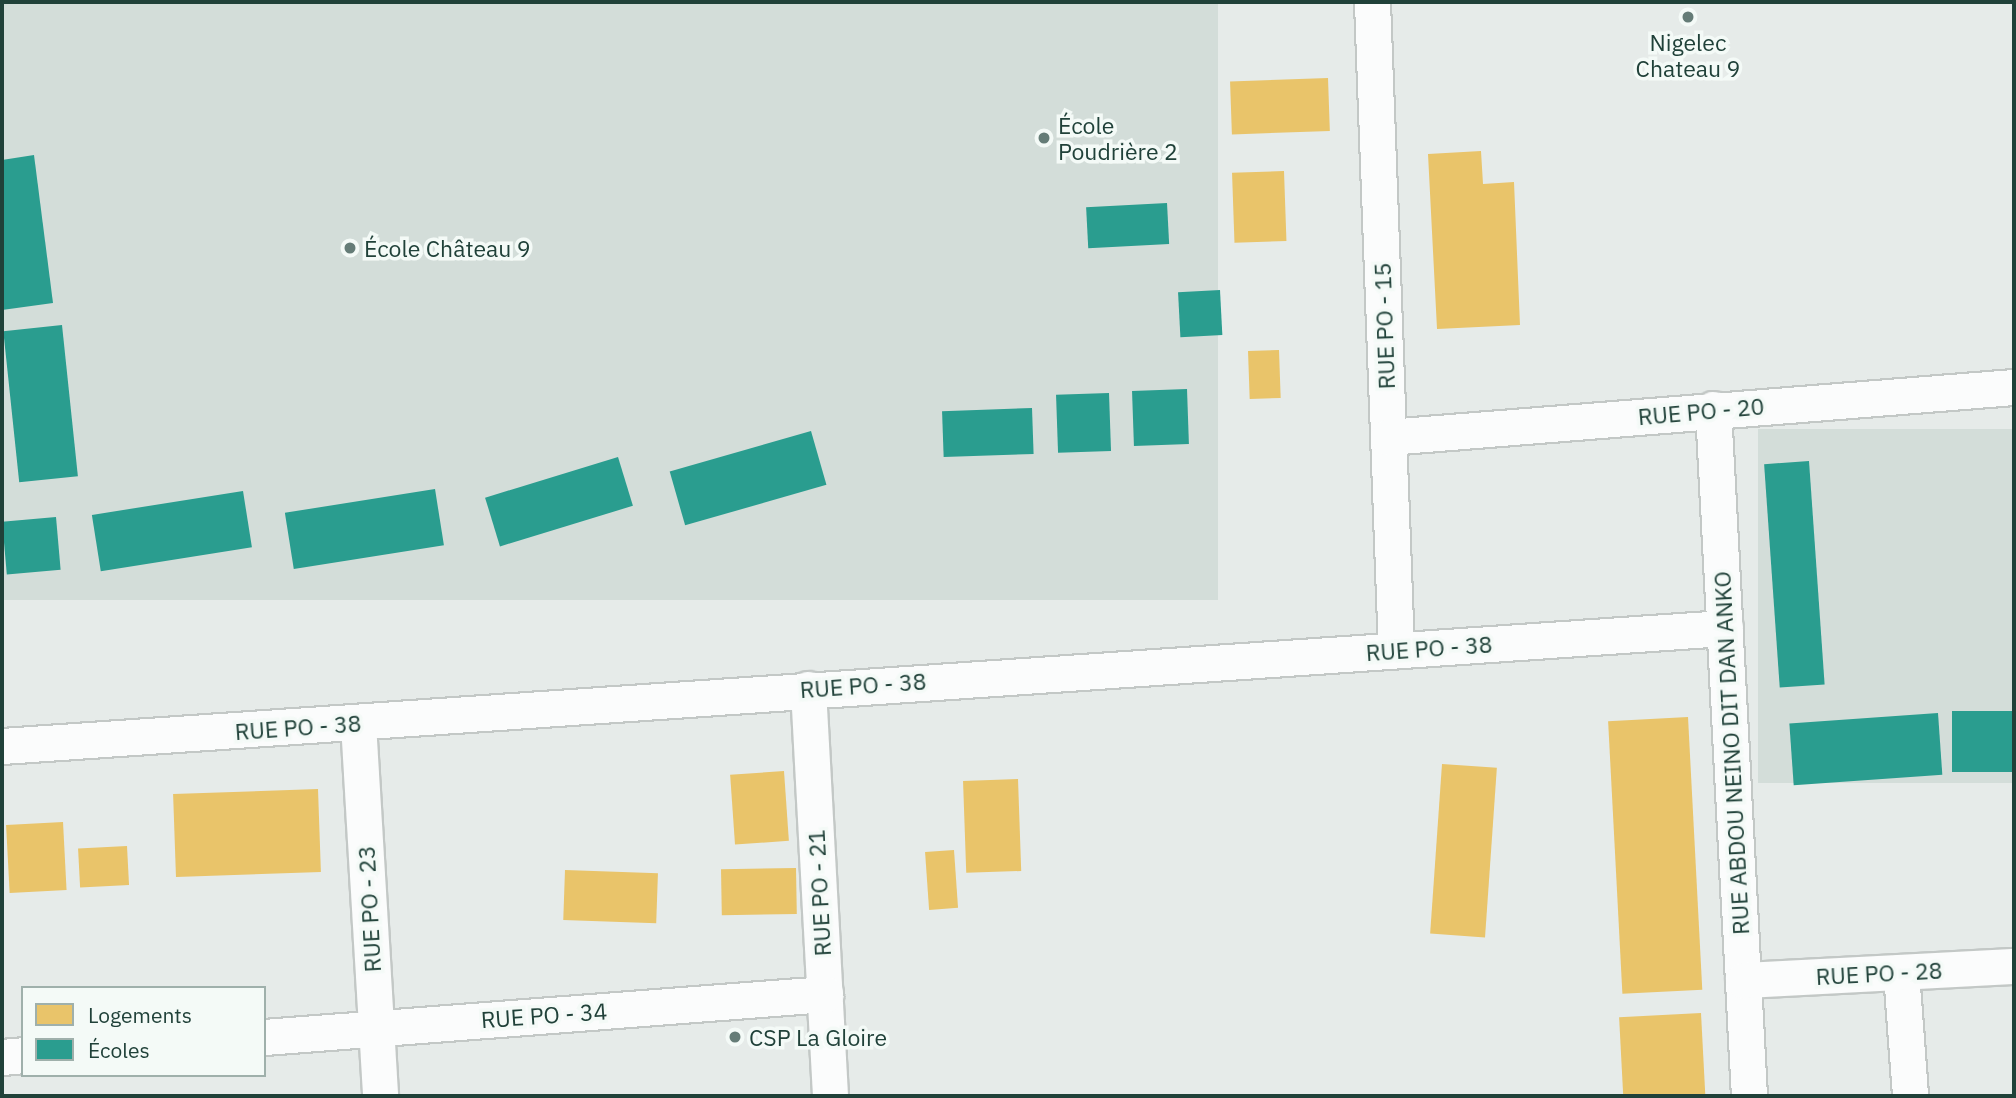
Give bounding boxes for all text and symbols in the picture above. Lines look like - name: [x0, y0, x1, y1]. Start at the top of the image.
- marker: Nigelec Chateau 9: [1680, 9, 1696, 25]
- place label: Nigelec Chateau 9: [1636, 28, 1740, 82]
- place label: École Poudrière 2: [1058, 111, 1178, 165]
- marker: École Poudrière 2: [1036, 130, 1052, 146]
- place label: École Château 9: [364, 234, 531, 262]
- marker: École Château 9: [342, 240, 358, 256]
- street label: RUE PO - 15: [1368, 262, 1400, 390]
- street label: RUE PO - 20: [1637, 392, 1765, 430]
- street label: RUE ABDOU NEINO DIT DAN ANKO: [1708, 570, 1754, 936]
- street label: RUE PO - 38: [1365, 630, 1493, 666]
- street label: RUE PO - 38: [799, 667, 927, 703]
- street label: RUE PO - 38: [234, 709, 362, 745]
- street label: RUE PO - 21: [802, 829, 836, 957]
- street label: RUE PO - 23: [352, 845, 386, 973]
- street label: RUE PO - 28: [1815, 956, 1943, 990]
- legend: [21, 986, 266, 1077]
- street label: RUE PO - 34: [480, 997, 608, 1033]
- text: Logements: [88, 1001, 192, 1029]
- place label: CSP La Gloire: [749, 1023, 887, 1051]
- marker: CSP La Gloire: [727, 1029, 743, 1045]
- text: Écoles: [88, 1036, 150, 1064]

